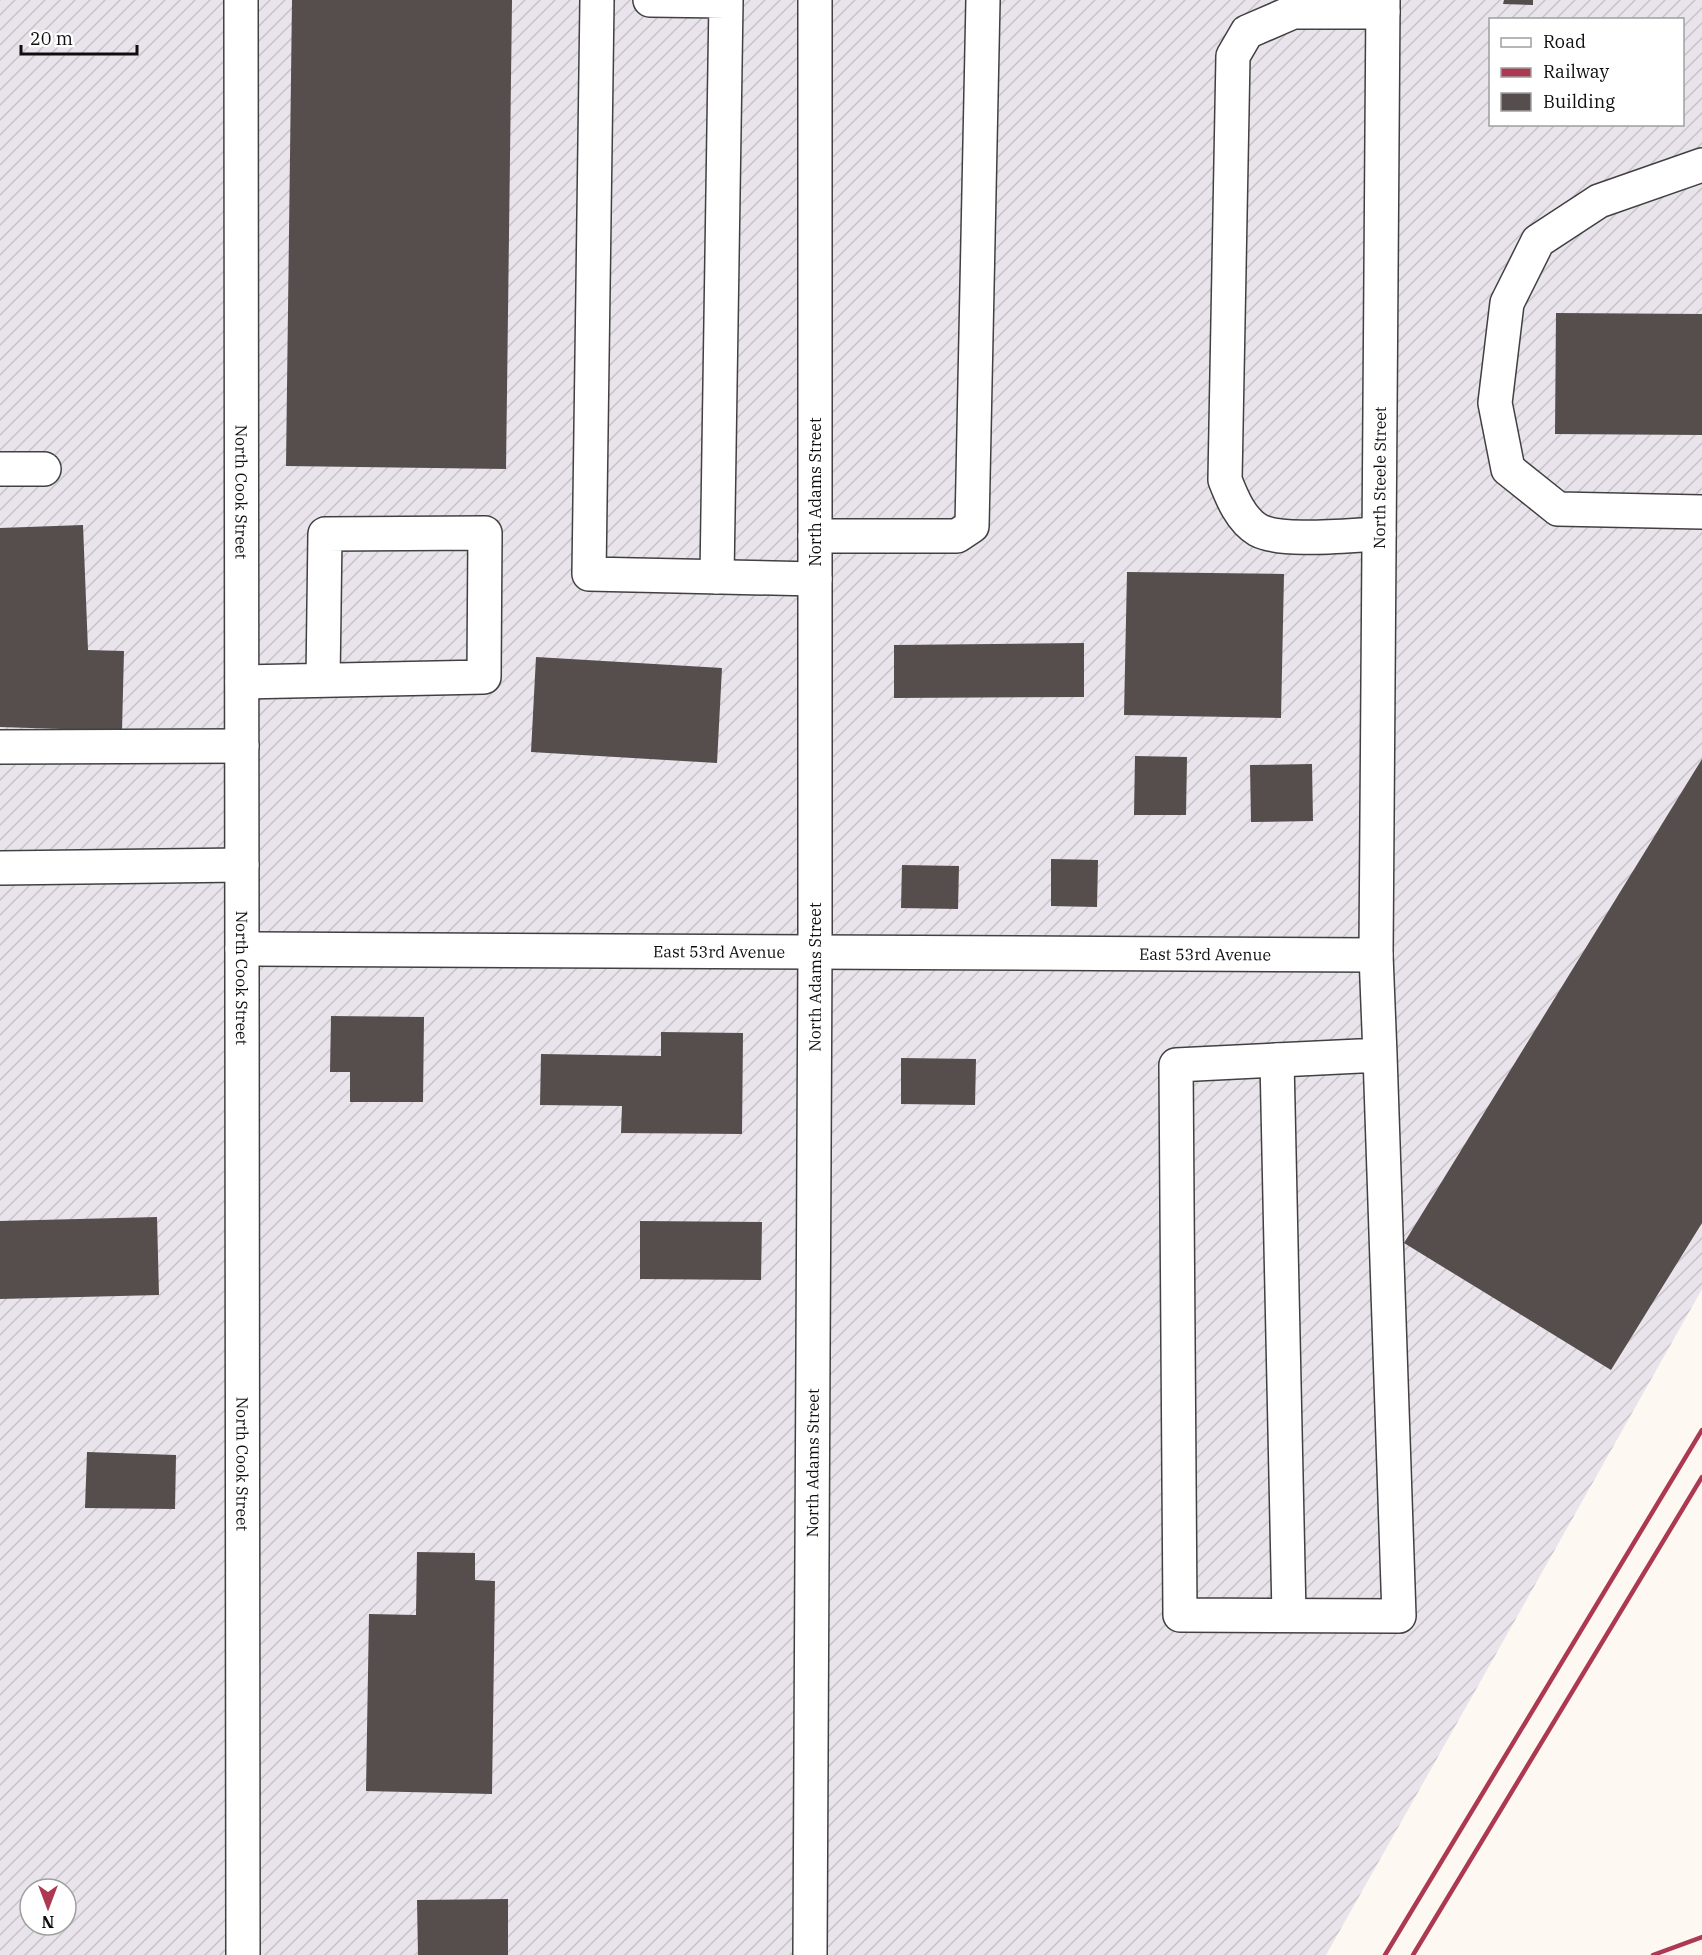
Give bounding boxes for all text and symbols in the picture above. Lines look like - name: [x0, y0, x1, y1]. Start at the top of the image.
- scale bar: [21, 18, 136, 56]
- legend: [1489, 18, 1684, 126]
- text: 20 m: [30, 27, 73, 50]
- text: Road: [1543, 30, 1586, 53]
- text: Railway: [1543, 60, 1609, 83]
- text: Building: [1543, 90, 1615, 113]
- street label: North Steele Street: [1369, 406, 1390, 549]
- street label: North Adams Street: [805, 417, 825, 567]
- street label: North Cook Street: [231, 425, 252, 560]
- street label: North Adams Street: [804, 902, 825, 1052]
- street label: North Cook Street: [232, 911, 252, 1046]
- street label: East 53rd Avenue: [653, 941, 785, 962]
- street label: East 53rd Avenue: [1139, 944, 1271, 964]
- street label: North Adams Street: [802, 1388, 823, 1538]
- street label: North Cook Street: [232, 1397, 253, 1532]
- north arrow: [18, 1877, 78, 1937]
- text: N: [42, 1912, 54, 1932]

